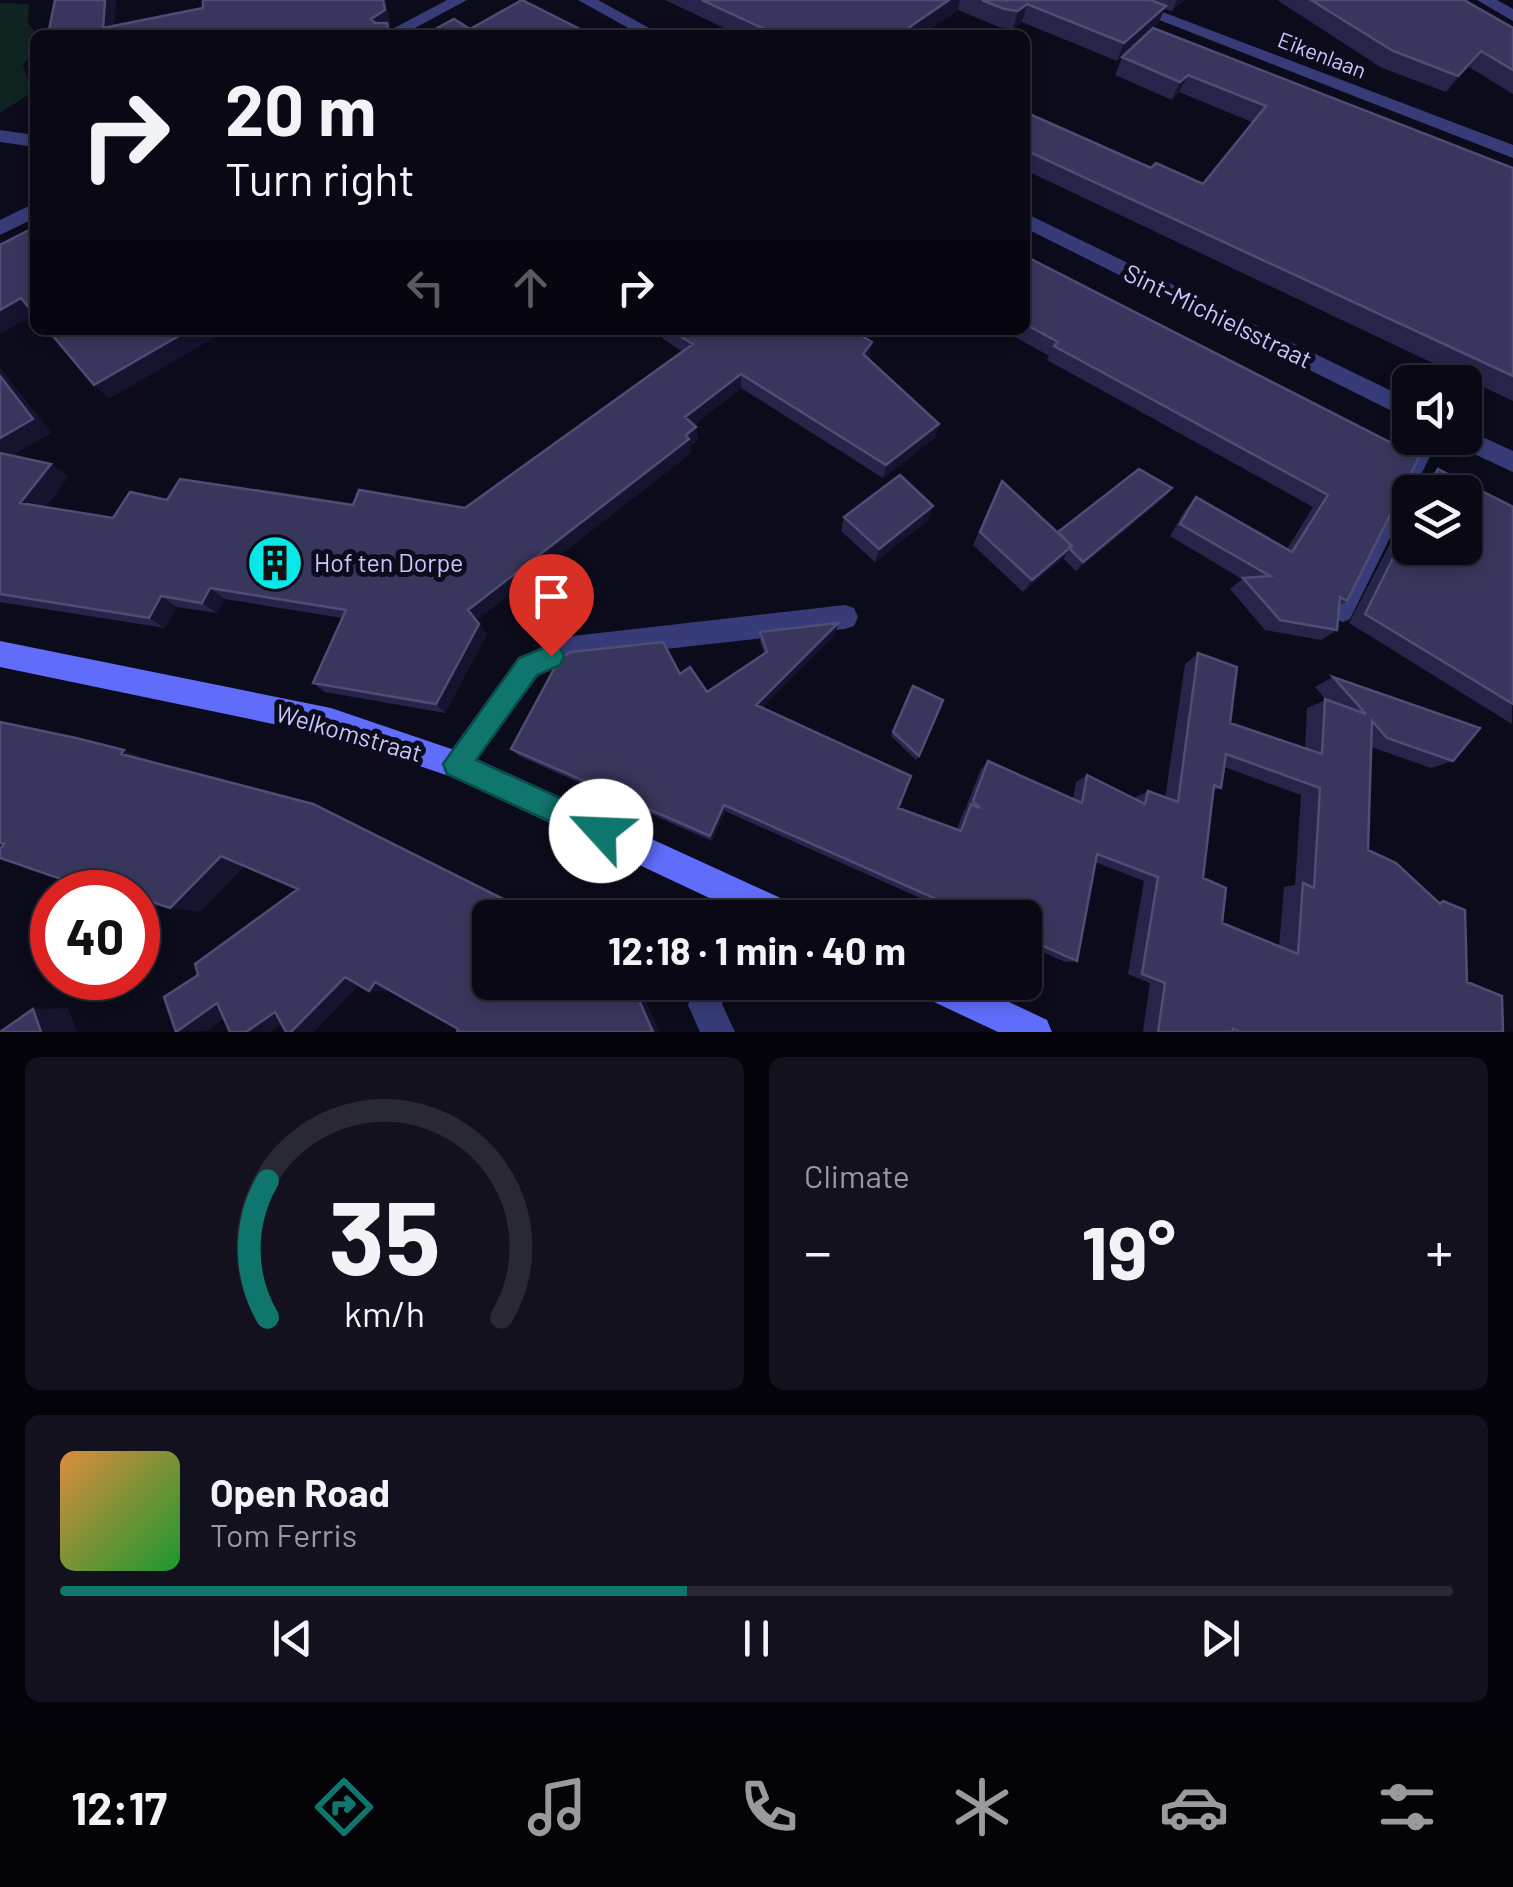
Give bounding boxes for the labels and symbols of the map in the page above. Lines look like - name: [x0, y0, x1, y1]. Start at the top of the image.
- street label: Eikenlaan: [1275, 25, 1370, 83]
- street label: Sint-Michielsstraat: [1119, 257, 1317, 374]
- building icon: Hof ten Dorpe: [245, 533, 305, 593]
- place label: Hof ten Dorpe: [314, 547, 463, 577]
- pin: [509, 554, 594, 657]
- street label: Welkomstraat: [273, 697, 426, 767]
- position arrow: [549, 779, 653, 883]
- speed limit sign: 40: [30, 870, 160, 1000]

